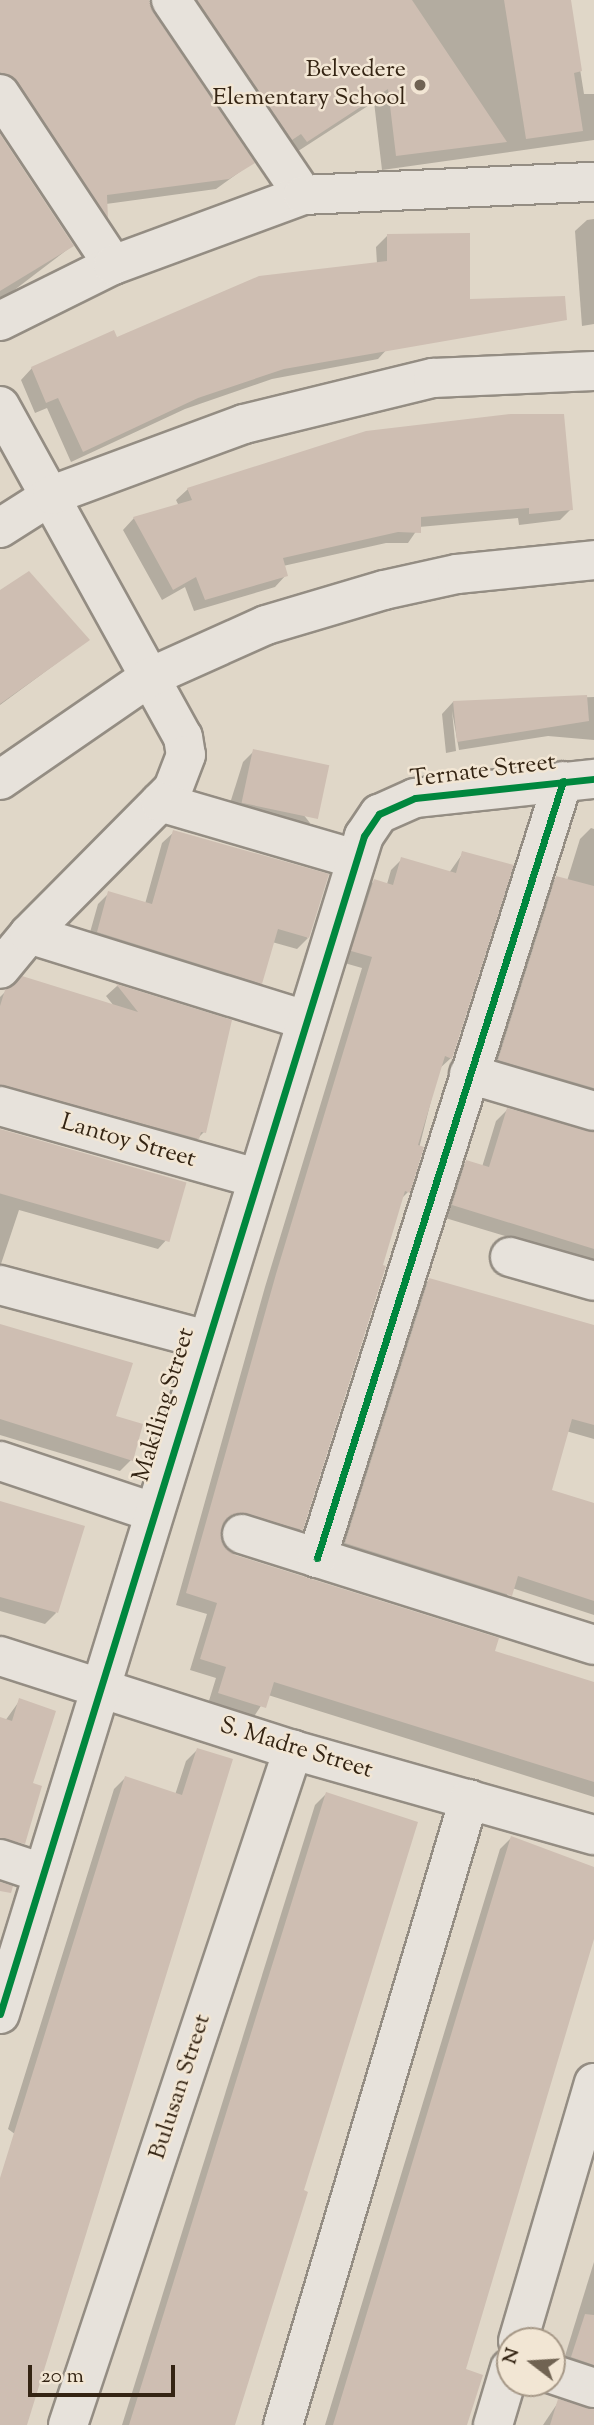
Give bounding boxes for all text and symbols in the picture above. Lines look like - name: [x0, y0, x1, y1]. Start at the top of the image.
- place label: Belvedere Elementary School: [212, 57, 406, 113]
- marker: Belvedere Elementary School: [412, 77, 428, 93]
- street label: Ternate Street: [409, 749, 557, 795]
- street label: Lantoy Street: [57, 1109, 199, 1175]
- street label: Makiling Street: [128, 1325, 202, 1485]
- street label: S. Madre Street: [216, 1712, 376, 1786]
- street label: Bulusan Street: [144, 2011, 218, 2163]
- north arrow: [496, 2327, 566, 2397]
- text: N: [497, 2345, 527, 2368]
- scale bar: [32, 2352, 178, 2396]
- text: 20 m: [41, 2362, 84, 2392]

